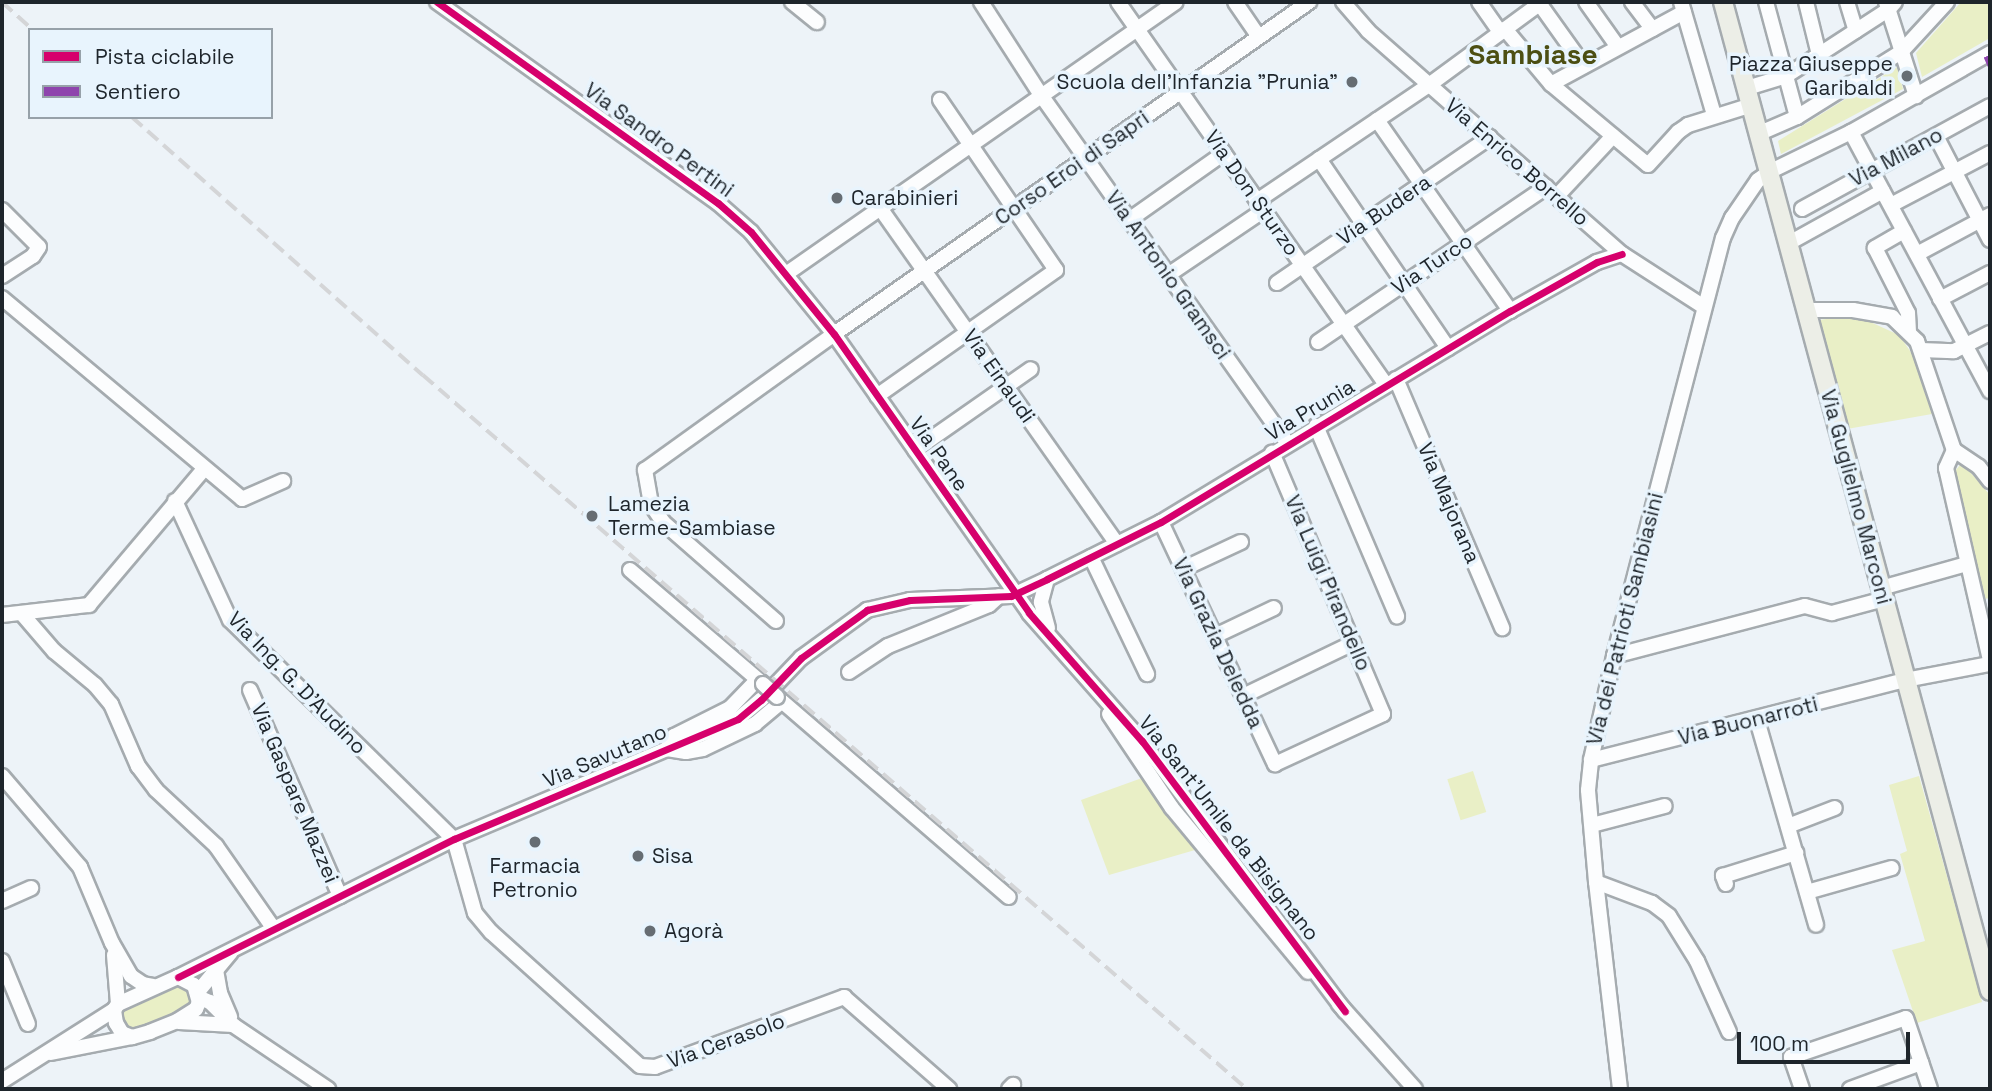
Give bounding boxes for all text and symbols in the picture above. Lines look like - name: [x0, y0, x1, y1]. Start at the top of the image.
- legend: [28, 28, 273, 119]
- district label: Sambiase: [1468, 37, 1598, 71]
- text: Pista ciclabile: [95, 43, 234, 70]
- place label: Piazza Giuseppe Garibaldi: [1729, 51, 1893, 101]
- marker: Piazza Giuseppe Garibaldi: [1899, 68, 1915, 84]
- place label: Scuola dell'Infanzia "Prunia": [1057, 69, 1338, 95]
- marker: Scuola dell'Infanzia "Prunia": [1344, 74, 1360, 90]
- street label: Via Sandro Pertini: [579, 77, 739, 203]
- text: Sentiero: [95, 78, 181, 105]
- street label: Via Enrico Borrello: [1440, 93, 1594, 231]
- street label: Corso Eroi di Sapri: [990, 105, 1154, 231]
- street label: Via Milano: [1845, 122, 1947, 192]
- street label: Via Don Sturzo: [1199, 125, 1305, 261]
- street label: Via Budera: [1332, 169, 1436, 251]
- place label: Carabinieri: [851, 185, 958, 211]
- street label: Via Antonio Gramsci: [1100, 186, 1236, 364]
- marker: Carabinieri: [829, 190, 845, 206]
- street label: Via Turco: [1387, 228, 1477, 300]
- street label: Via Einaudi: [957, 324, 1041, 428]
- street label: Via Prunia: [1261, 374, 1359, 446]
- street label: Via Guglielmo Marconi: [1815, 387, 1897, 607]
- street label: Via Pane: [904, 412, 974, 496]
- street label: Via Majorana: [1412, 439, 1486, 567]
- street label: Via dei Patrioti Sambiasini: [1581, 490, 1669, 748]
- place label: Lamezia Terme-Sambiase: [608, 491, 776, 541]
- street label: Via Luigi Pirandello: [1280, 491, 1376, 675]
- marker: Lamezia Terme-Sambiase: [582, 506, 602, 526]
- street label: Via Grazia Deledda: [1167, 554, 1269, 732]
- street label: Via Ing. G. D'Audino: [222, 606, 372, 760]
- street label: Via Buonarroti: [1676, 691, 1820, 751]
- street label: Via Gaspare Mazzei: [246, 699, 344, 887]
- street label: Via Sant'Umile da Bisignano: [1133, 710, 1325, 946]
- street label: Via Savutano: [539, 719, 671, 793]
- marker: Farmacia Petronio: [527, 834, 543, 850]
- place label: Sisa: [652, 843, 693, 869]
- marker: Sisa: [630, 848, 646, 864]
- place label: Farmacia Petronio: [490, 853, 580, 903]
- place label: Agorà: [664, 918, 723, 944]
- marker: Agorà: [642, 923, 658, 939]
- street label: Via Cerasolo: [664, 1008, 788, 1074]
- scale bar: [1740, 1018, 1913, 1062]
- text: 100 m: [1750, 1030, 1809, 1057]

